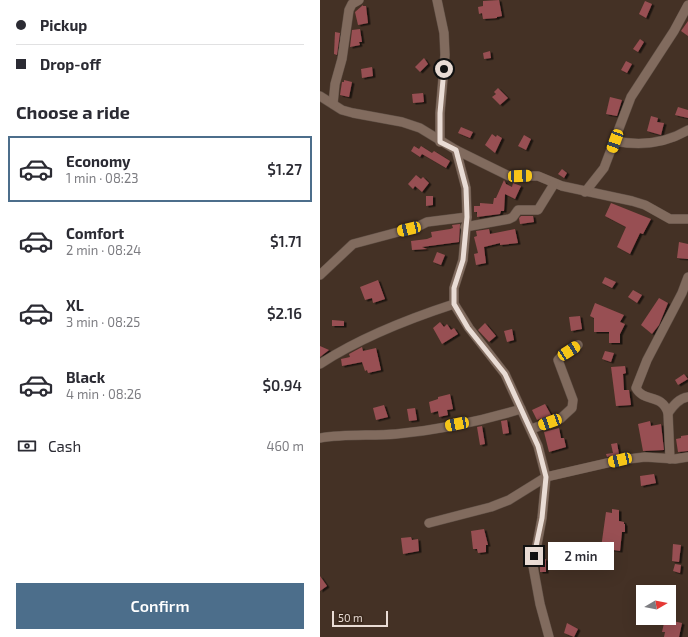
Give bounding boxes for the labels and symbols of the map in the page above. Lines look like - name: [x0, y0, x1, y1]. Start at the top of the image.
- route start: [435, 60, 453, 78]
- car: [605, 128, 625, 154]
- car: [508, 170, 532, 182]
- car: [396, 220, 422, 238]
- car: [556, 339, 582, 363]
- car: [537, 412, 563, 432]
- car: [444, 416, 470, 432]
- car: [607, 451, 633, 469]
- callout: 2 min: [548, 542, 614, 570]
- route end: [525, 547, 543, 565]
- north arrow: [636, 585, 676, 625]
- scale bar: [332, 609, 388, 628]

